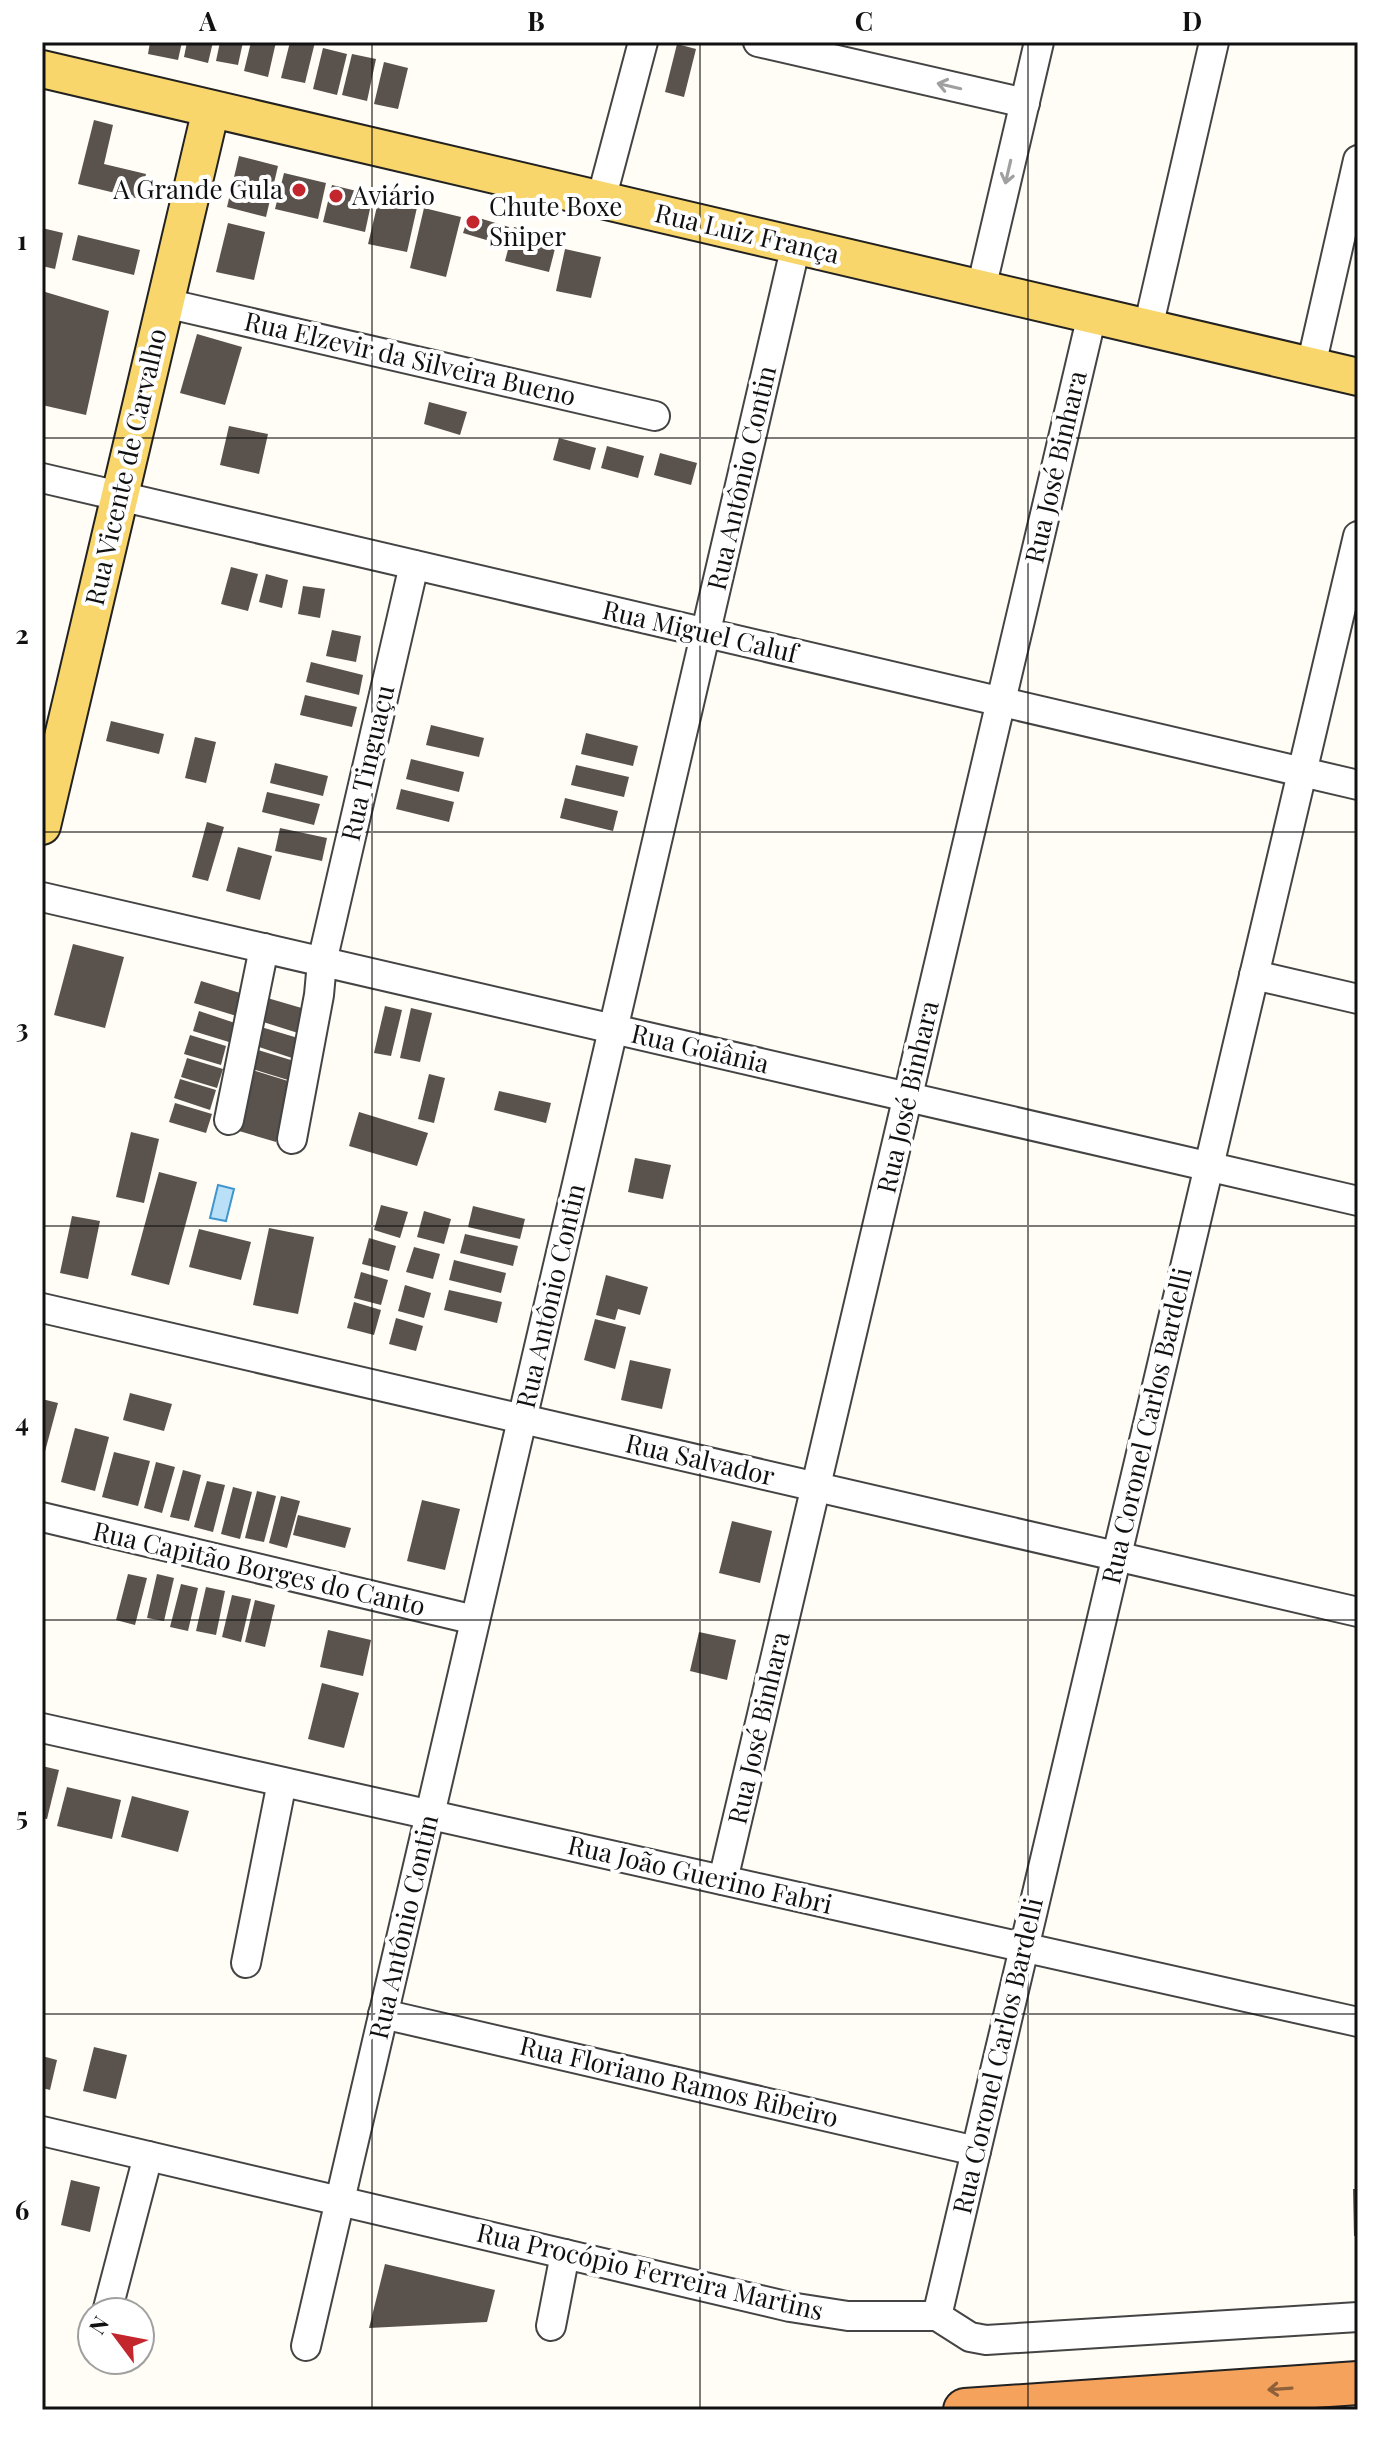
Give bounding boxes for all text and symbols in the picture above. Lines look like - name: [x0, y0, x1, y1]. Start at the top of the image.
- text: A: [198, 3, 217, 38]
- text: B: [527, 3, 545, 38]
- text: C: [855, 3, 873, 38]
- text: D: [1182, 3, 1202, 38]
- one-way arrow: [936, 78, 962, 93]
- one-way arrow: [1000, 159, 1015, 185]
- place label: A Grande Gula: [112, 171, 283, 206]
- place label: Aviário: [351, 177, 435, 212]
- marker: A Grande Gula: [290, 181, 308, 199]
- marker: Aviário: [327, 187, 345, 205]
- place label: Chute Boxe Sniper: [489, 188, 622, 253]
- street label: Rua Luiz França: [652, 194, 843, 271]
- marker: Chute Boxe Sniper: [464, 213, 482, 231]
- text: 1: [17, 222, 27, 257]
- street label: Rua Elzevir da Silveira Bueno: [241, 302, 579, 413]
- street label: Rua Vicente de Carvalho: [76, 325, 173, 609]
- street label: Rua Antônio Contin: [698, 362, 783, 593]
- street label: Rua José Binhara: [1015, 367, 1094, 566]
- street label: Rua Miguel Caluf: [599, 591, 804, 671]
- text: 2: [15, 616, 29, 651]
- street label: Rua Tinguaçu: [332, 681, 401, 844]
- street label: Rua José Binhara: [867, 997, 946, 1196]
- text: 3: [16, 1010, 28, 1045]
- street label: Rua Goiânia: [628, 1015, 773, 1080]
- street label: Rua Antônio Contin: [507, 1180, 592, 1411]
- street label: Rua Coronel Carlos Bardelli: [1092, 1264, 1199, 1587]
- text: 4: [15, 1404, 29, 1439]
- street label: Rua Salvador: [622, 1424, 779, 1493]
- street label: Rua Capitão Borges do Canto: [90, 1512, 429, 1623]
- street label: Rua José Binhara: [718, 1628, 797, 1827]
- text: 5: [16, 1798, 28, 1833]
- street label: Rua Antônio Contin: [360, 1811, 445, 2042]
- street label: Rua João Guerino Fabri: [565, 1826, 836, 1921]
- street label: Rua Coronel Carlos Bardelli: [943, 1894, 1050, 2217]
- street label: Rua Floriano Ramos Ribeiro: [517, 2027, 842, 2134]
- text: 6: [15, 2192, 29, 2227]
- street label: Rua Procópio Ferreira Martins: [474, 2214, 827, 2327]
- north arrow: [76, 2296, 156, 2376]
- text: N: [81, 2310, 115, 2340]
- one-way arrow: [1267, 2382, 1294, 2397]

